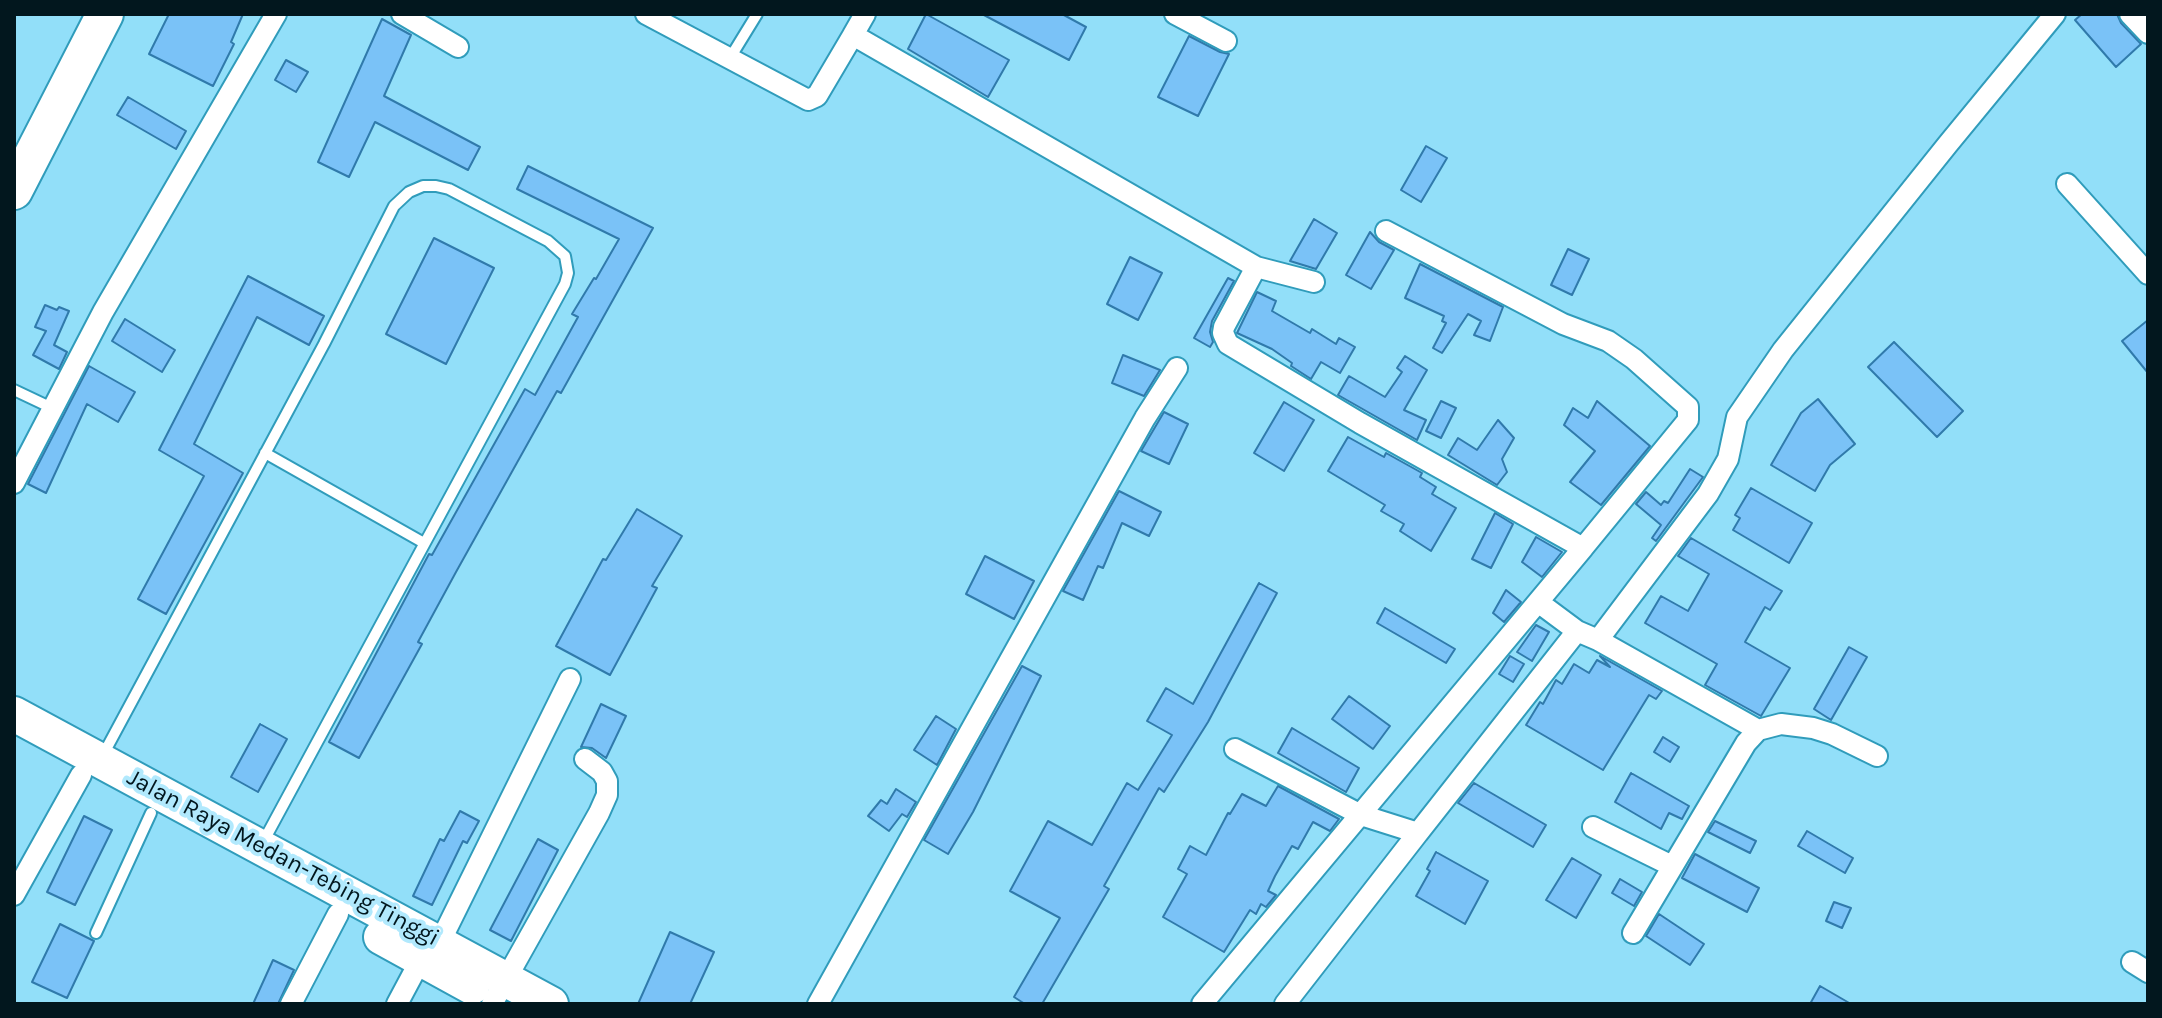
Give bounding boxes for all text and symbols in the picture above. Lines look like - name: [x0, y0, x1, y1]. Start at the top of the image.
- street label: Jalan Raya Medan-Tebing Tinggi: [122, 763, 444, 953]

